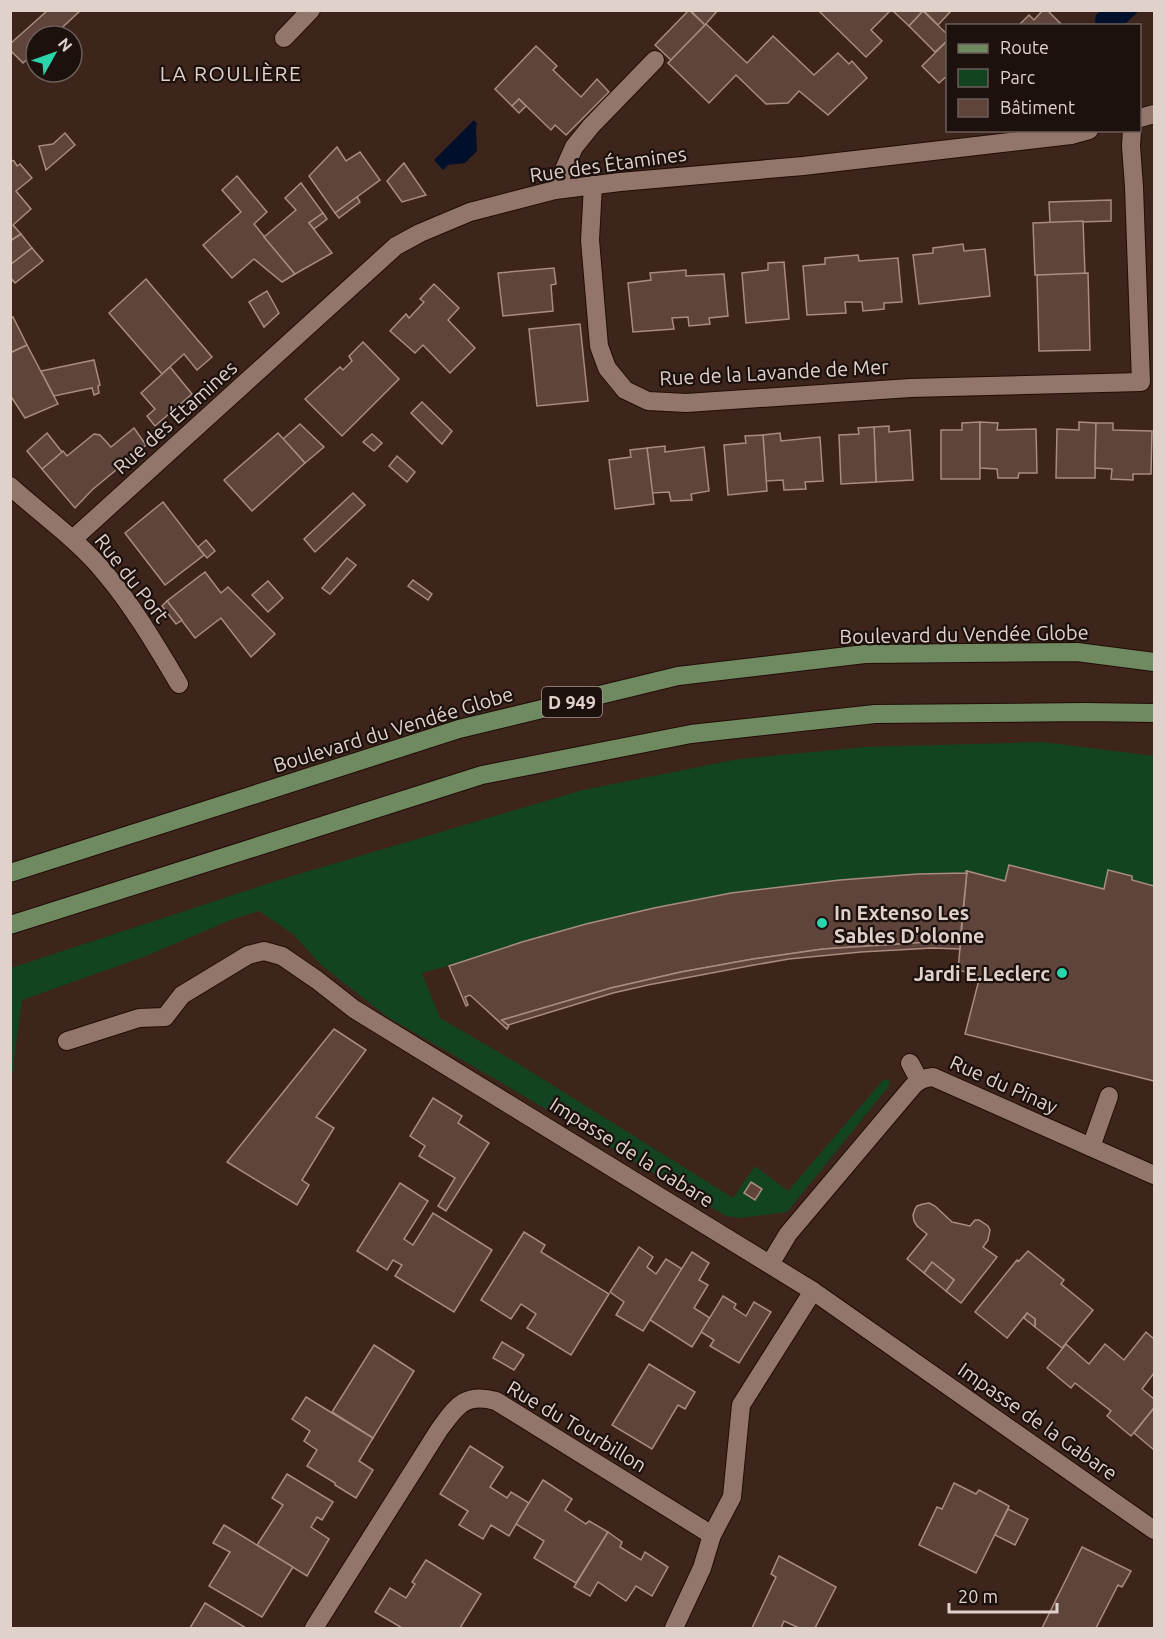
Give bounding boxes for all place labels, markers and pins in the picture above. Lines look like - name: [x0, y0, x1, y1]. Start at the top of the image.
- place label: In Extenso Les Sables D'olonne: [834, 901, 985, 947]
- marker: In Extenso Les Sables D'olonne: [815, 916, 829, 930]
- place label: Jardi E.Leclerc: [914, 962, 1050, 985]
- marker: Jardi E.Leclerc: [1055, 966, 1069, 980]

